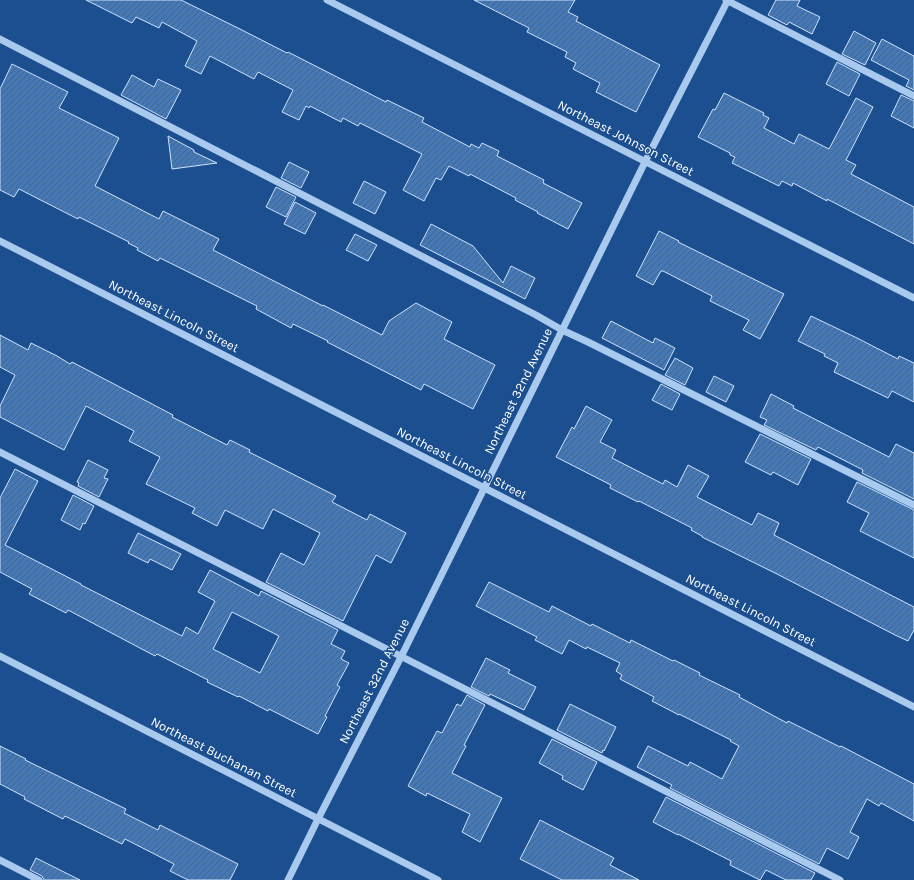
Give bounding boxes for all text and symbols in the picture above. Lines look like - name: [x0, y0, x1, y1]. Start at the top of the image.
- street label: Northeast Johnson Street: [555, 97, 697, 179]
- street label: Northeast Lincoln Street: [106, 277, 242, 355]
- street label: Northeast 32nd Avenue: [481, 325, 555, 457]
- street label: Northeast Lincoln Street: [394, 424, 530, 502]
- street label: Northeast Lincoln Street: [683, 571, 819, 649]
- street label: Northeast 32nd Avenue: [336, 616, 412, 746]
- street label: Northeast Buchanan Street: [149, 714, 299, 800]

